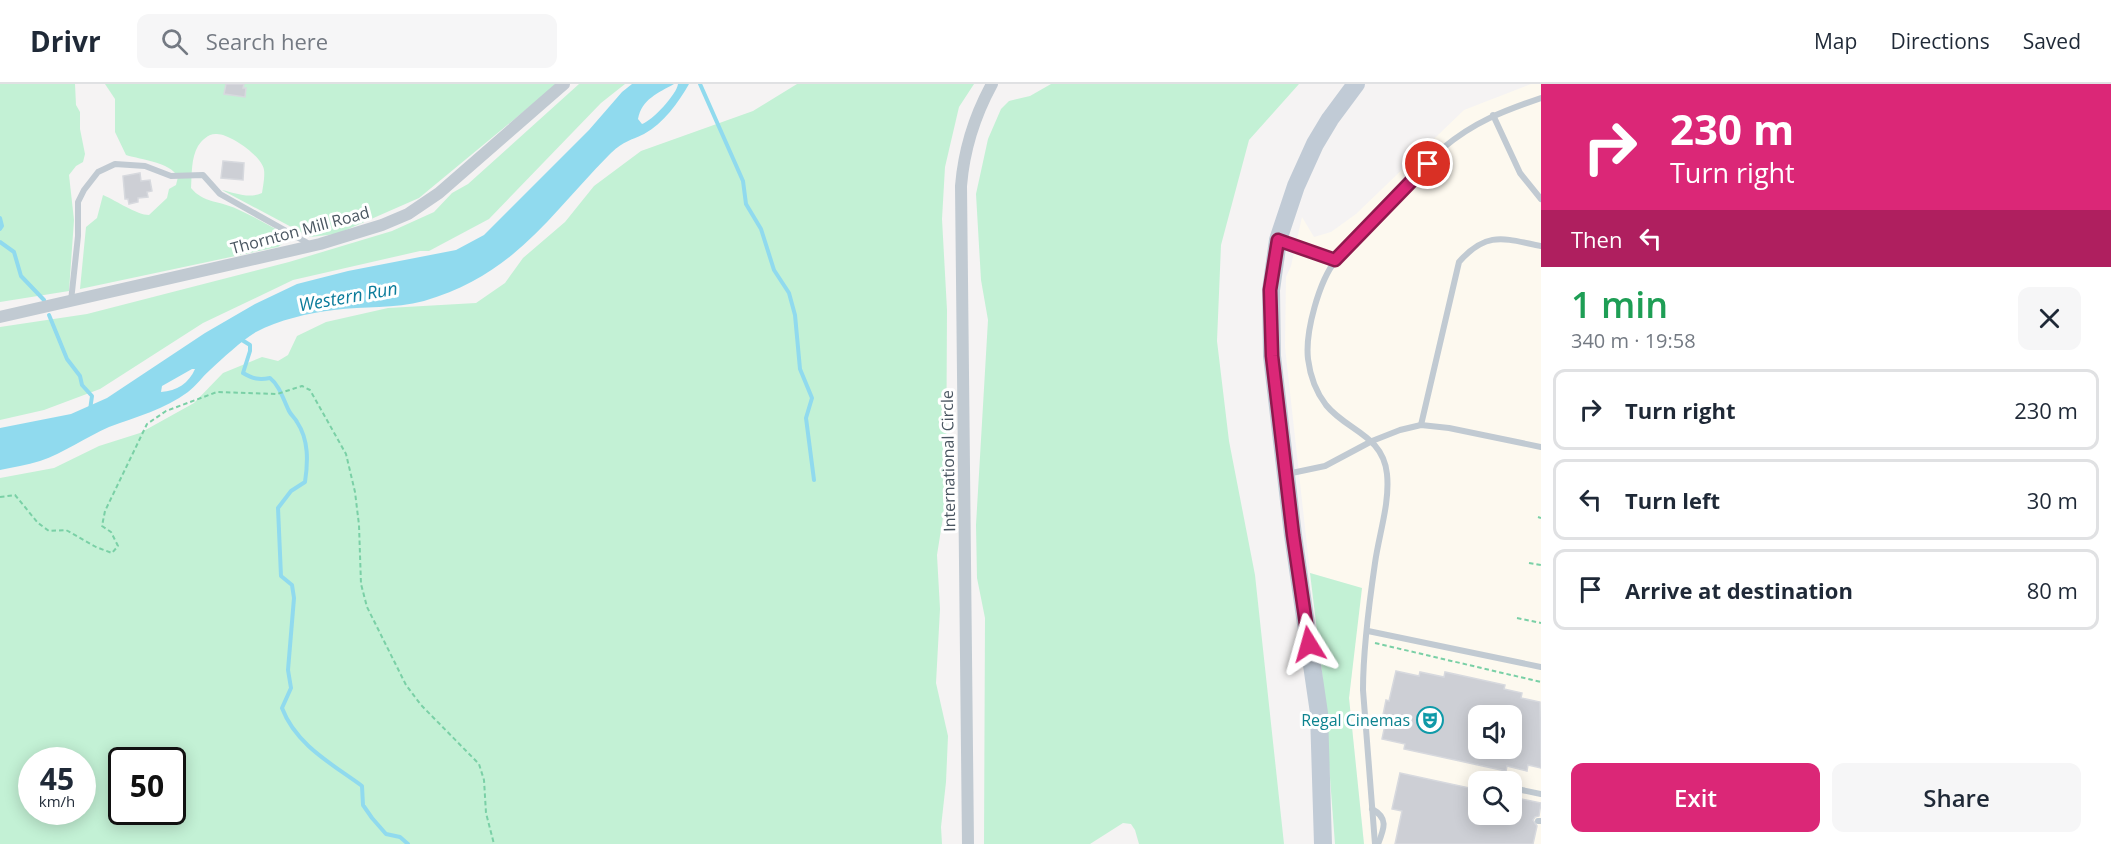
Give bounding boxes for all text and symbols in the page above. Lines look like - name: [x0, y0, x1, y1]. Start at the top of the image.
- search box: [137, 14, 557, 68]
- text: Drivr: [30, 22, 101, 60]
- icon: search: [158, 25, 191, 58]
- text: Search here: [206, 26, 328, 56]
- text: Map: [1814, 27, 1857, 55]
- text: Directions: [1890, 27, 1990, 55]
- text: Saved: [2023, 27, 2081, 55]
- text: 230 m: [1670, 100, 1794, 157]
- icon: right: [1571, 108, 1649, 186]
- pin: [1402, 138, 1453, 189]
- icon: arrive: [1411, 147, 1444, 180]
- text: Turn right: [1670, 154, 1795, 191]
- street label: Thornton Mill Road: [228, 201, 372, 259]
- icon: left: [1634, 222, 1667, 255]
- text: Then: [1571, 224, 1622, 254]
- water label: Western Run: [297, 275, 399, 317]
- text: 1 min: [1571, 280, 1668, 329]
- button: close: [2018, 287, 2081, 350]
- text: 340 m · 19:58: [1571, 327, 1696, 354]
- street label: International Circle: [936, 390, 960, 532]
- icon: right: [1574, 393, 1607, 426]
- text: Turn right: [1625, 395, 1736, 425]
- text: 230 m: [2014, 395, 2078, 425]
- icon: left: [1574, 483, 1607, 516]
- text: Turn left: [1625, 485, 1720, 515]
- text: 30 m: [2027, 485, 2078, 515]
- icon: arrive: [1574, 573, 1607, 606]
- text: Arrive at destination: [1625, 575, 1853, 605]
- text: 80 m: [2027, 575, 2078, 605]
- position arrow: [1277, 612, 1341, 676]
- theatre icon: Regal Cinemas: [1415, 705, 1445, 735]
- map controls: [1468, 705, 1522, 825]
- button: sound: [1468, 705, 1522, 759]
- place label: Regal Cinemas: [1301, 709, 1410, 731]
- speed limit sign: 50: [108, 747, 186, 825]
- text: 45: [40, 758, 74, 799]
- button: Exit: [1571, 763, 1820, 832]
- button: Share: [1832, 763, 2081, 832]
- button: search: [1468, 771, 1522, 825]
- text: km/h: [39, 791, 75, 811]

